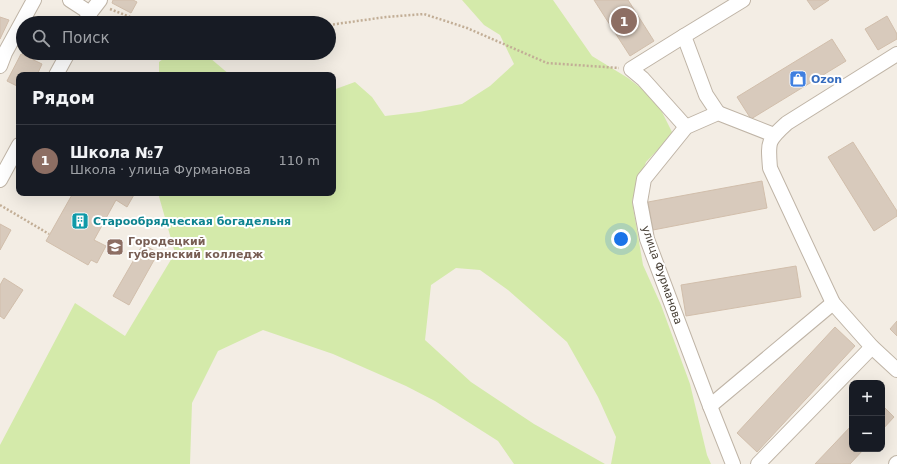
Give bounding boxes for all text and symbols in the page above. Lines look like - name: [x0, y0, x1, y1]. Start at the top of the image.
- pin: 1: [611, 6, 637, 36]
- search box: [16, 16, 336, 60]
- icon: search: [30, 27, 52, 49]
- text: Поиск: [62, 29, 110, 47]
- shop icon: Ozon: [788, 69, 808, 89]
- place label: Ozon: [811, 73, 842, 86]
- text: Рядом: [32, 88, 95, 108]
- text: Школа №7: [70, 144, 164, 162]
- text: 1: [40, 153, 50, 168]
- text: 110 m: [278, 153, 320, 168]
- text: Школа · улица Фурманова: [70, 162, 251, 177]
- building icon: Старообрядческая богадельня: [70, 211, 90, 231]
- place label: Старообрядческая богадельня: [93, 215, 291, 228]
- street label: улица Фурманова: [639, 224, 685, 326]
- your location: [611, 229, 631, 249]
- place label: Городецкий губернский колледж: [128, 235, 263, 261]
- school or university icon: Городецкий губернский колледж: [105, 237, 125, 257]
- map controls: [849, 380, 885, 452]
- button: +: [849, 380, 885, 416]
- button: −: [849, 416, 885, 452]

